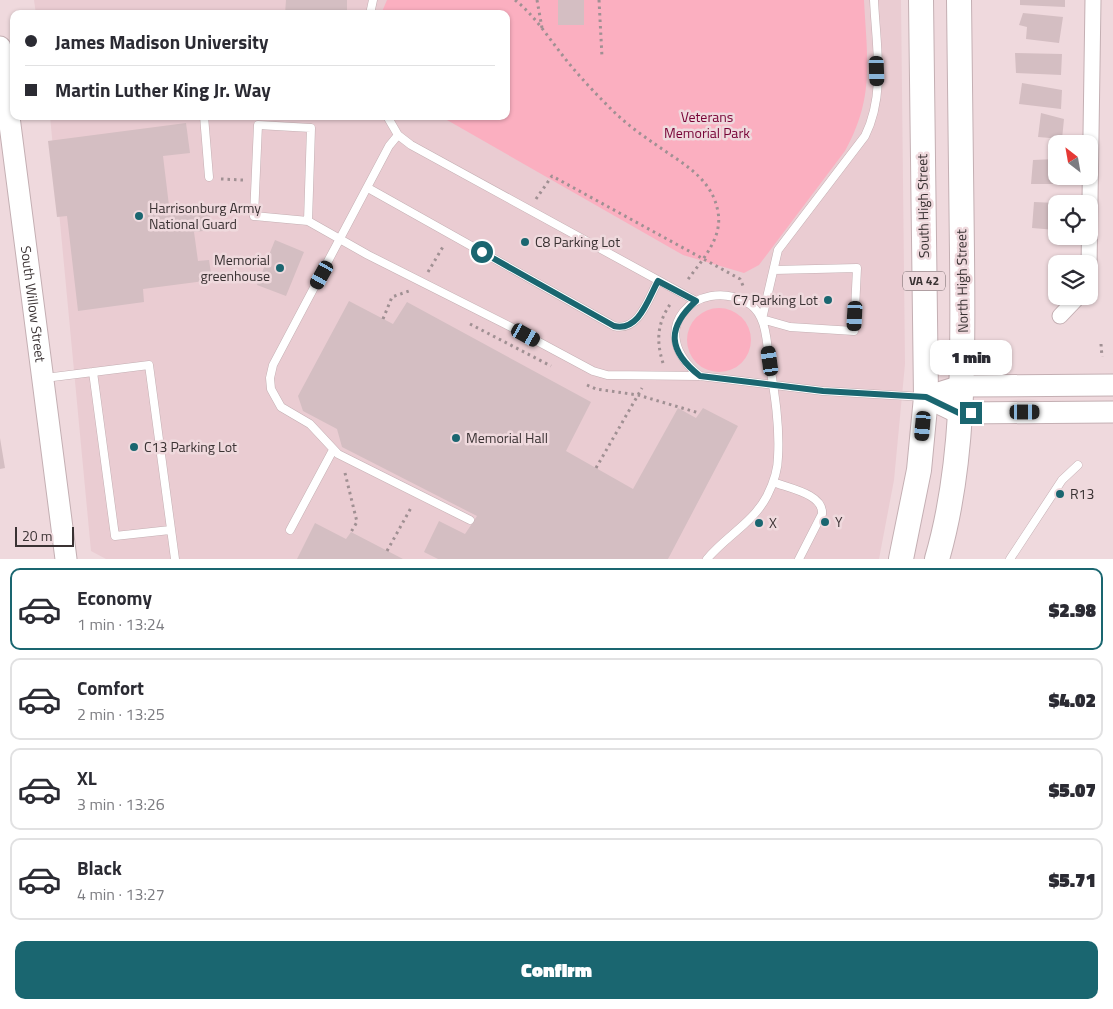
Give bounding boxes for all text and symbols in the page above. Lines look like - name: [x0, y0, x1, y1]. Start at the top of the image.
- text: James Madison University: [55, 27, 268, 56]
- car: [868, 56, 885, 86]
- text: Martin Luther King Jr. Way: [55, 75, 271, 104]
- park label: Veterans Memorial Park: [664, 106, 750, 143]
- north arrow: [1048, 135, 1098, 185]
- map controls: [1048, 135, 1098, 305]
- street label: South High Street: [911, 154, 934, 258]
- button: locate: [1048, 195, 1098, 245]
- place label: Harrisonburg Army National Guard: [149, 197, 261, 234]
- marker: Harrisonburg Army National Guard: [133, 210, 145, 222]
- street label: North High Street: [950, 229, 973, 333]
- place label: C8 Parking Lot: [535, 231, 620, 252]
- marker: C8 Parking Lot: [519, 236, 531, 248]
- route start: [471, 241, 493, 263]
- street label: South Willow Street: [16, 244, 52, 363]
- place label: Memorial greenhouse: [201, 249, 270, 286]
- button: layers: [1048, 255, 1098, 305]
- car: [308, 258, 335, 292]
- marker: Memorial greenhouse: [274, 262, 286, 274]
- road number: VA 42: [903, 272, 945, 290]
- place label: C7 Parking Lot: [733, 289, 818, 310]
- marker: C7 Parking Lot: [822, 294, 834, 306]
- car: [846, 301, 863, 331]
- car: [509, 321, 542, 349]
- callout: 1 min: [930, 340, 1012, 376]
- car: [760, 345, 779, 377]
- text: 1 min: [951, 345, 991, 369]
- route end: [960, 402, 982, 424]
- car: [1010, 405, 1040, 420]
- car: [914, 410, 931, 442]
- place label: Memorial Hall: [466, 427, 548, 448]
- marker: Memorial Hall: [450, 432, 462, 444]
- place label: C13 Parking Lot: [144, 436, 237, 457]
- marker: C13 Parking Lot: [128, 441, 140, 453]
- place label: R13: [1070, 483, 1094, 504]
- marker: R13: [1054, 488, 1066, 500]
- place label: Y: [835, 511, 843, 532]
- place label: X: [769, 512, 777, 533]
- marker: Y: [819, 516, 831, 528]
- marker: X: [753, 517, 765, 529]
- scale bar: [15, 524, 74, 547]
- text: 20 m: [22, 525, 52, 546]
- text: Economy: [77, 583, 152, 612]
- icon: car: [17, 587, 62, 632]
- text: $2.98: [1049, 595, 1096, 624]
- text: 1 min · 13:24: [77, 612, 165, 636]
- text: Comfort: [77, 673, 144, 702]
- icon: car: [17, 677, 62, 722]
- text: $4.02: [1049, 685, 1096, 714]
- text: 2 min · 13:25: [77, 702, 165, 726]
- text: XL: [77, 763, 97, 792]
- icon: car: [17, 767, 62, 812]
- text: $5.07: [1049, 775, 1096, 804]
- text: 3 min · 13:26: [77, 792, 165, 816]
- text: Black: [77, 853, 122, 882]
- icon: car: [17, 857, 62, 902]
- text: $5.71: [1049, 865, 1096, 894]
- text: 4 min · 13:27: [77, 882, 165, 906]
- button: Confirm: [15, 941, 1098, 999]

